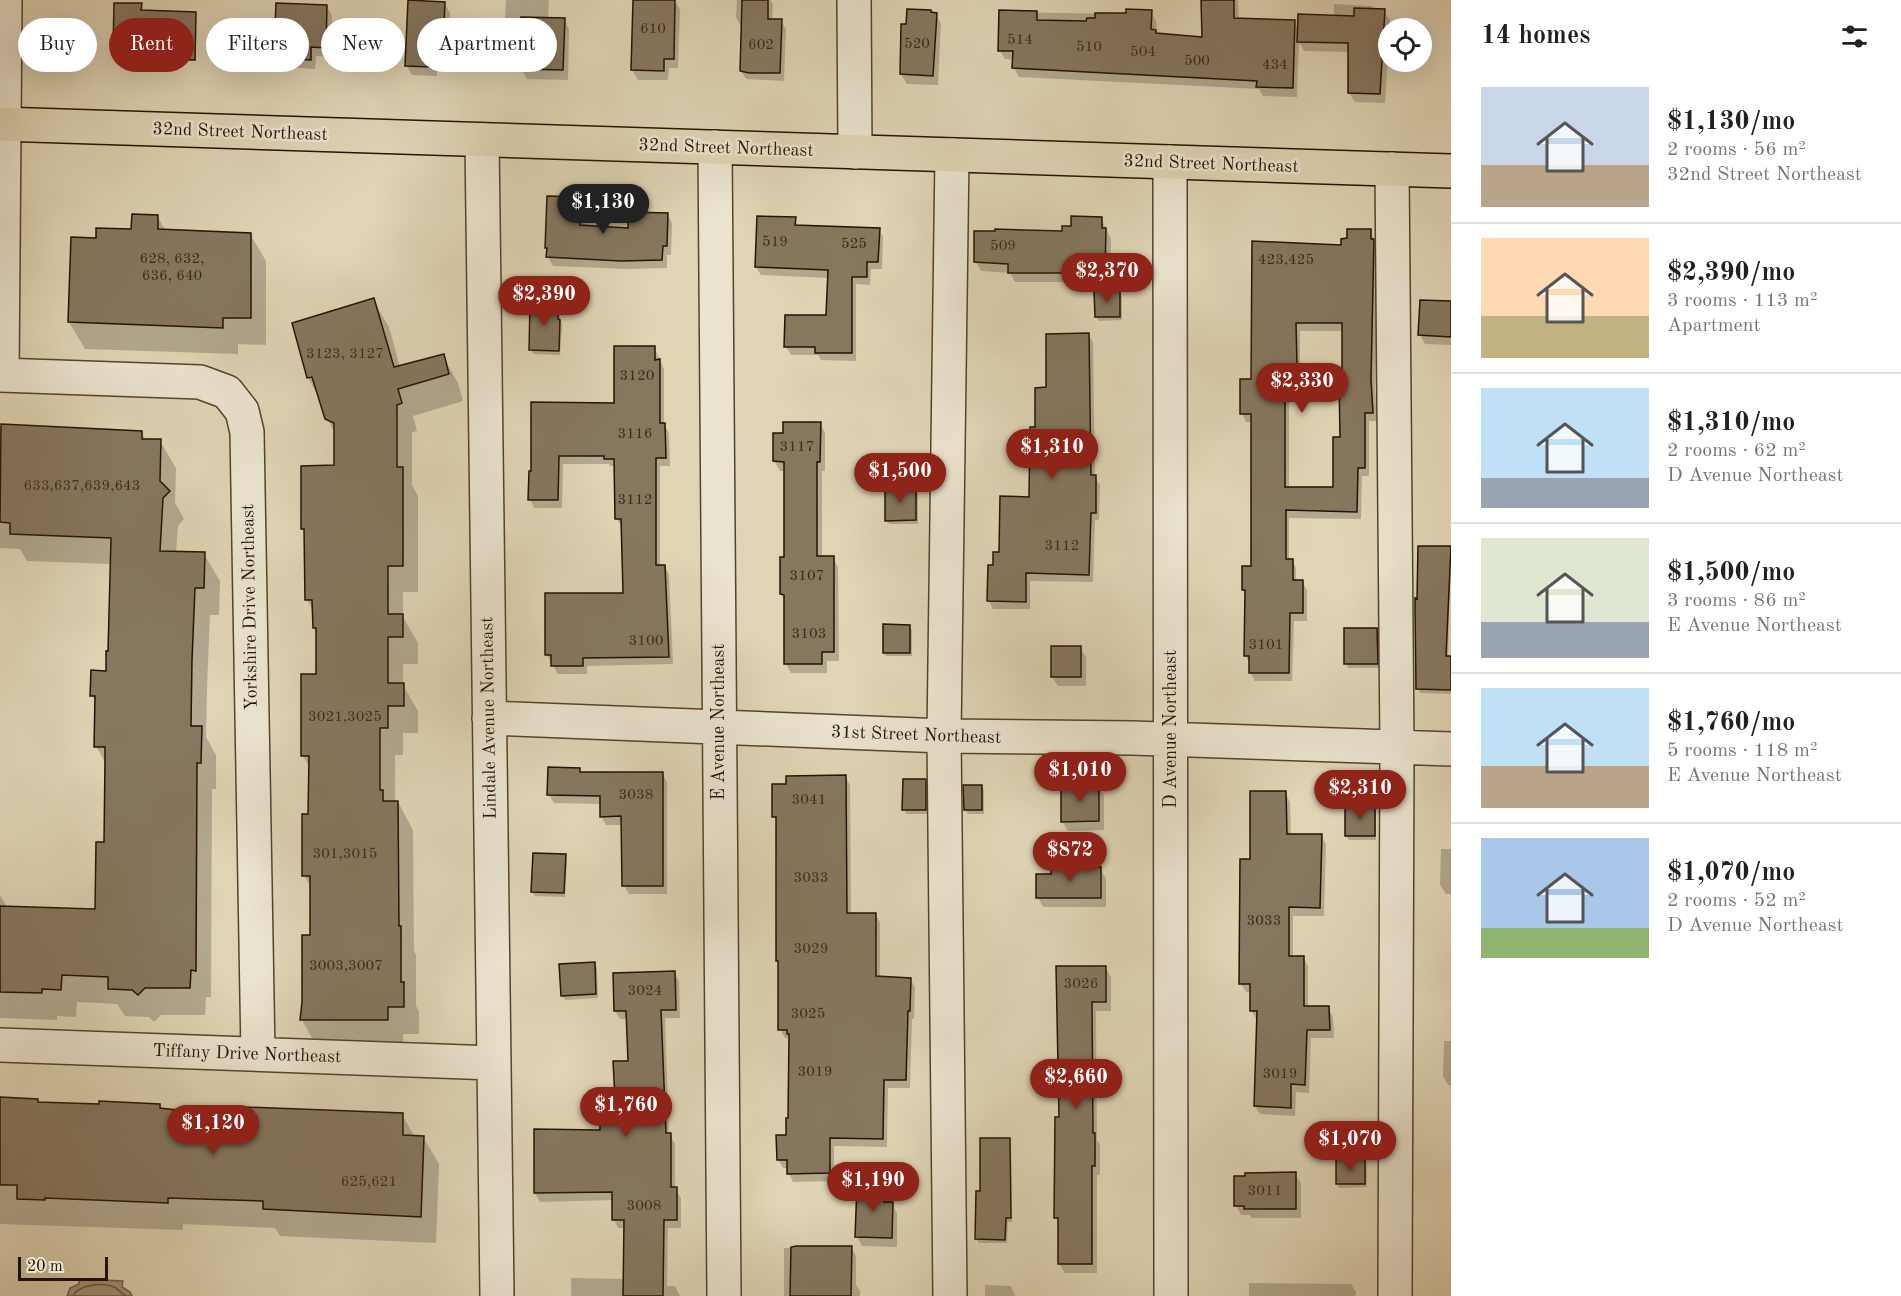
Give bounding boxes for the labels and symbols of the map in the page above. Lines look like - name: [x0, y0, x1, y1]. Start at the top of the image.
- house number: 610: [640, 22, 666, 37]
- house number: 514: [1007, 33, 1033, 48]
- house number: 520: [904, 37, 930, 52]
- house number: 602: [748, 38, 774, 53]
- house number: 510: [1076, 40, 1102, 55]
- house number: 504: [1130, 45, 1156, 60]
- house number: 500: [1184, 54, 1210, 69]
- house number: 434: [1262, 58, 1288, 73]
- street label: 32nd Street Northeast: [152, 120, 328, 144]
- street label: 32nd Street Northeast: [638, 136, 814, 160]
- street label: 32nd Street Northeast: [1123, 152, 1299, 176]
- pin: $1,130: [554, 184, 652, 235]
- house number: 519: [762, 235, 788, 250]
- house number: 525: [841, 237, 867, 252]
- house number: 509: [990, 239, 1016, 254]
- house number: 628, 632, 636, 640: [140, 252, 204, 284]
- pin: $2,370: [1058, 253, 1156, 304]
- house number: 423,425: [1258, 253, 1314, 268]
- pin: $2,390: [495, 276, 593, 327]
- house number: 3123, 3127: [306, 347, 384, 362]
- pin: $2,330: [1253, 363, 1351, 414]
- house number: 3120: [620, 369, 654, 384]
- house number: 3116: [618, 427, 652, 442]
- pin: $1,310: [1003, 429, 1101, 480]
- house number: 3117: [780, 440, 814, 455]
- pin: $1,500: [851, 453, 949, 504]
- house number: 633,637,639,643: [23, 479, 141, 494]
- house number: 3112: [618, 493, 652, 508]
- street label: Yorkshire Drive Northeast: [239, 504, 261, 710]
- house number: 3112: [1045, 539, 1079, 554]
- house number: 3107: [790, 569, 824, 584]
- street label: Lindale Avenue Northeast: [478, 616, 500, 820]
- house number: 3103: [792, 627, 826, 642]
- house number: 3100: [629, 634, 663, 649]
- house number: 3101: [1249, 638, 1283, 653]
- street label: E Avenue Northeast: [710, 643, 728, 801]
- street label: D Avenue Northeast: [1162, 650, 1180, 808]
- house number: 3021,3025: [308, 710, 382, 725]
- street label: 31st Street Northeast: [831, 723, 1001, 747]
- pin: $1,010: [1031, 752, 1129, 803]
- pin: $2,310: [1311, 770, 1409, 821]
- house number: 3038: [619, 788, 653, 803]
- house number: 3041: [792, 793, 826, 808]
- pin: $872: [1034, 832, 1106, 883]
- house number: 301,3015: [312, 847, 378, 862]
- house number: 3033: [794, 871, 828, 886]
- house number: 3033: [1247, 914, 1281, 929]
- house number: 3029: [794, 942, 828, 957]
- house number: 3003,3007: [309, 959, 383, 974]
- house number: 3026: [1064, 977, 1098, 992]
- house number: 3024: [628, 984, 662, 999]
- house number: 3025: [791, 1007, 825, 1022]
- street label: Tiffany Drive Northeast: [152, 1042, 342, 1066]
- pin: $2,660: [1027, 1059, 1125, 1110]
- house number: 3019: [798, 1065, 832, 1080]
- house number: 3019: [1263, 1067, 1297, 1082]
- pin: $1,760: [577, 1087, 675, 1138]
- pin: $1,120: [164, 1105, 262, 1156]
- pin: $1,070: [1301, 1121, 1399, 1172]
- pin: $1,190: [824, 1162, 922, 1213]
- house number: 625,621: [341, 1175, 397, 1190]
- house number: 3011: [1248, 1184, 1282, 1199]
- house number: 3008: [627, 1199, 661, 1214]
- scale bar: [18, 1254, 108, 1282]

